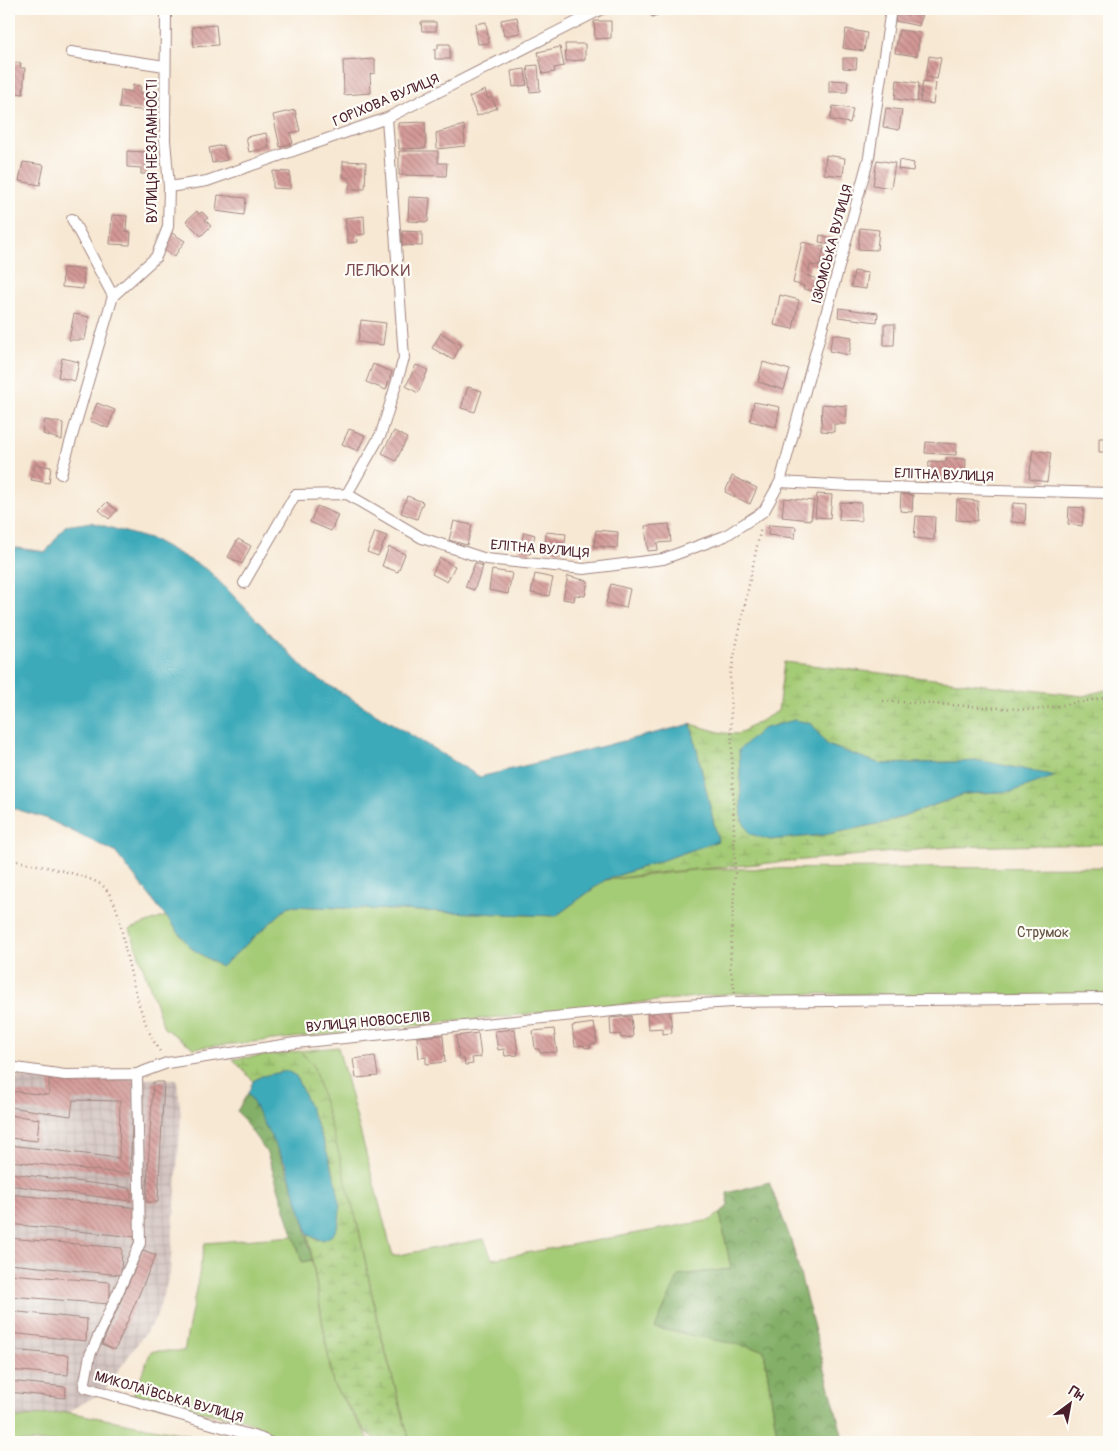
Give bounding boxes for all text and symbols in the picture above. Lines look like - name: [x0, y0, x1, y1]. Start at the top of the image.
- street label: ГОРІХОВА ВУЛИЦЯ: [330, 70, 442, 130]
- street label: ВУЛИЦЯ НЕЗЛАМНОСТІ: [144, 79, 161, 223]
- street label: ІЗЮМСЬКА ВУЛИЦЯ: [808, 182, 856, 306]
- district label: ЛЕЛЮКИ: [344, 261, 411, 281]
- street label: ЕЛІТНА ВУЛИЦЯ: [894, 465, 994, 485]
- street label: ЕЛІТНА ВУЛИЦЯ: [490, 536, 590, 562]
- park label: Струмок: [1017, 924, 1069, 941]
- street label: ВУЛИЦЯ НОВОСЕЛІВ: [305, 1008, 431, 1036]
- street label: МИКОЛАЇВСЬКА ВУЛИЦЯ: [93, 1368, 245, 1426]
- north arrow: [1046, 1378, 1096, 1428]
- text: Пн: [1066, 1382, 1088, 1405]

